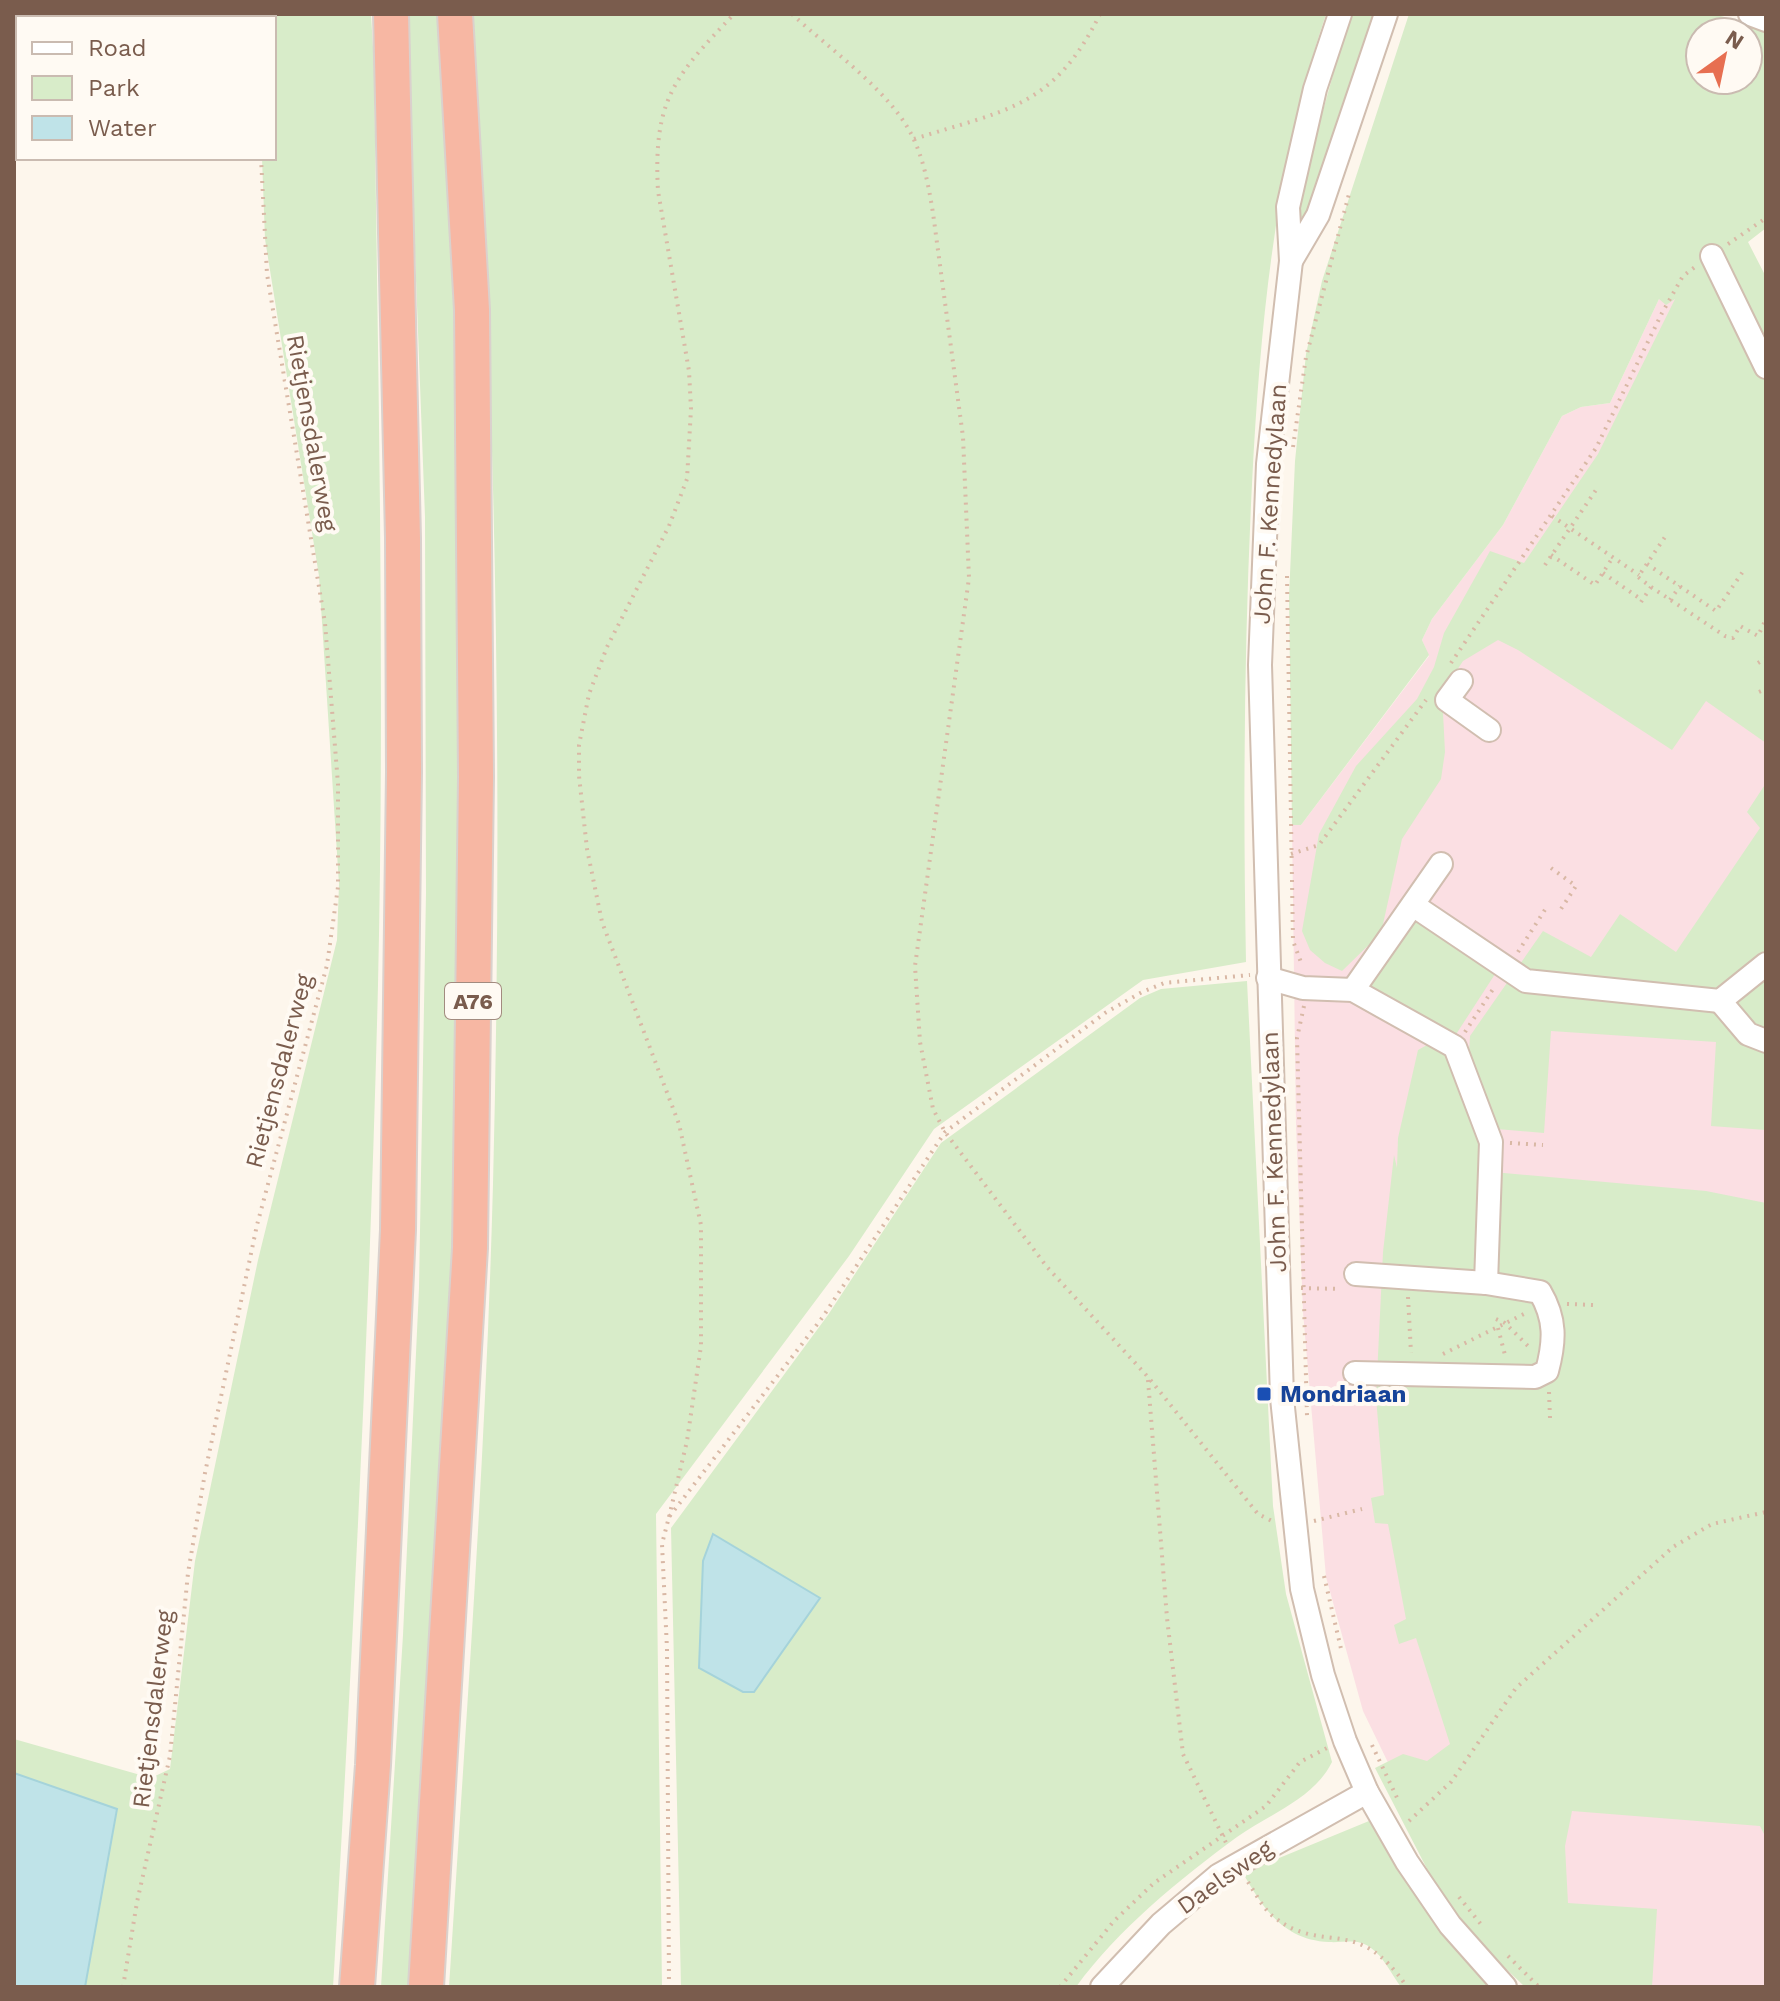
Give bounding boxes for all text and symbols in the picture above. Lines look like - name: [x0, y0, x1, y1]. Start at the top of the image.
- legend: [16, 16, 276, 160]
- north arrow: [1684, 16, 1764, 96]
- text: N: [1721, 25, 1748, 55]
- text: Road: [88, 34, 147, 62]
- text: Park: [88, 74, 140, 102]
- text: Water: [88, 114, 157, 142]
- street label: Rietjensdalerweg: [281, 332, 343, 534]
- street label: John F. Kennedylaan: [1248, 383, 1292, 625]
- street label: Rietjensdalerweg: [240, 971, 318, 1171]
- road number: A76: [445, 983, 501, 1019]
- street label: John F. Kennedylaan: [1256, 1031, 1292, 1273]
- place label: Mondriaan: [1280, 1380, 1406, 1408]
- marker: Mondriaan: [1255, 1385, 1273, 1403]
- street label: Rietjensdalerweg: [127, 1608, 179, 1810]
- street label: Daelsweg: [1172, 1834, 1278, 1920]

